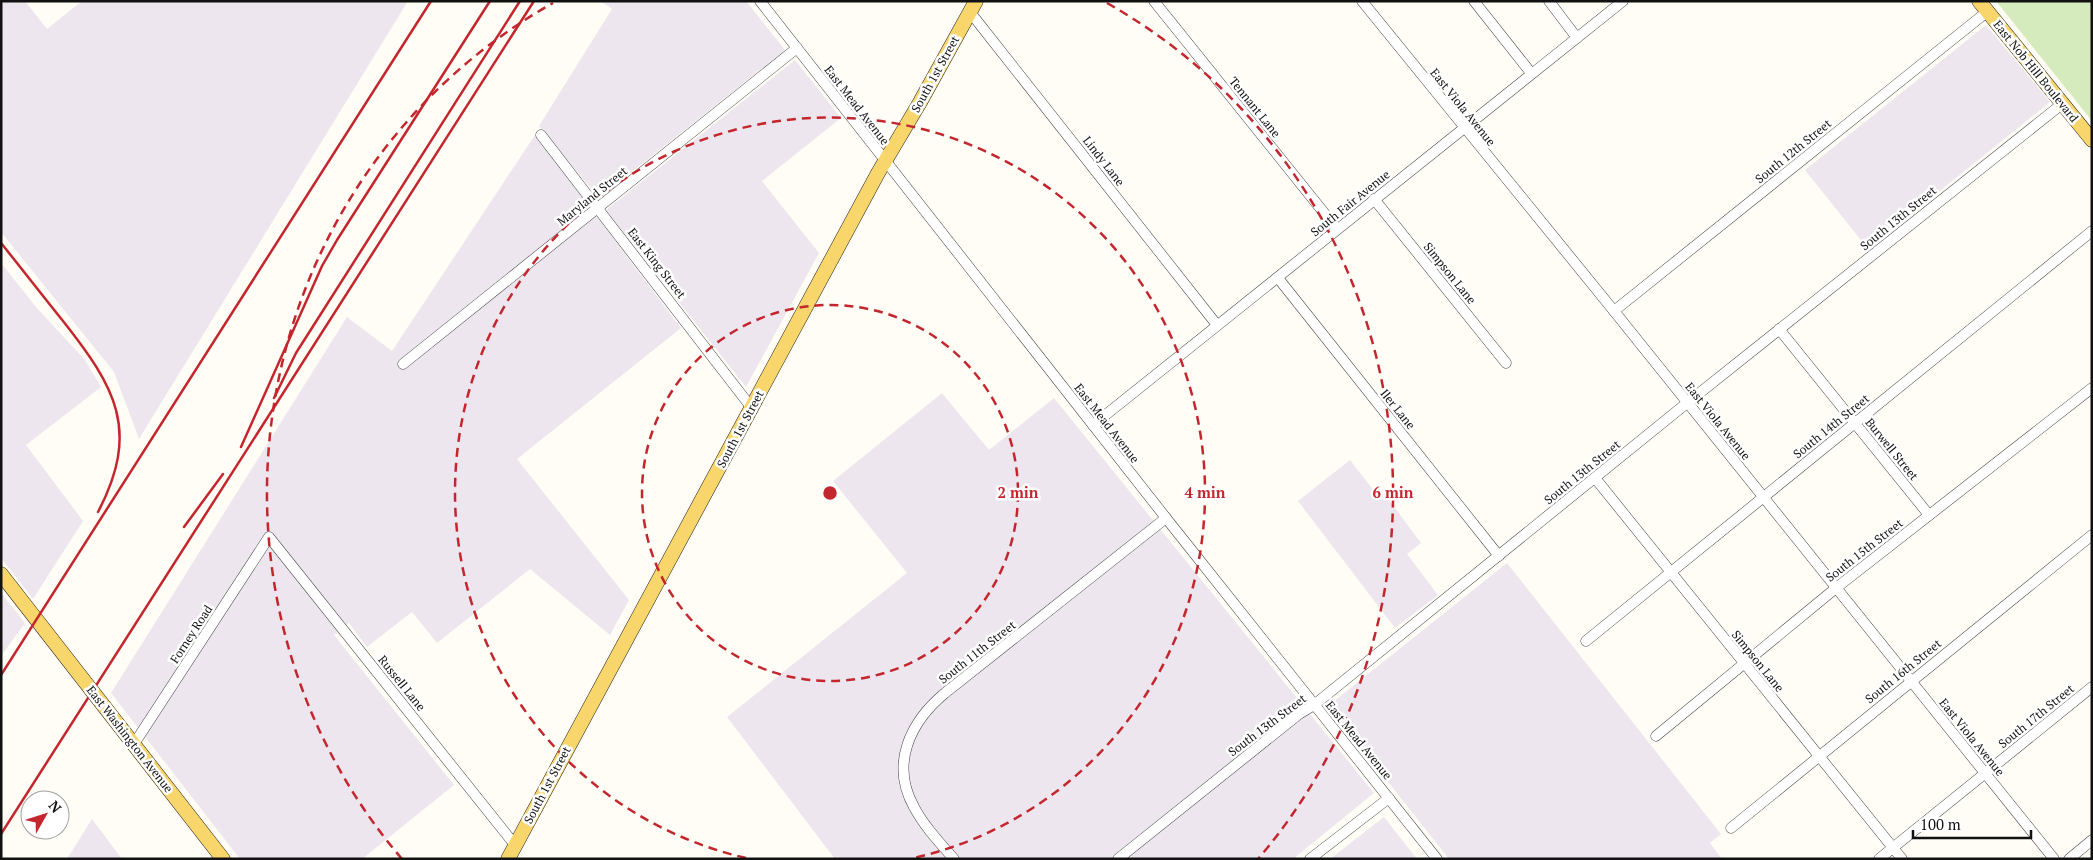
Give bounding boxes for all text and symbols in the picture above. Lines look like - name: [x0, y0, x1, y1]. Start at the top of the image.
- street label: East Nob Hill Boulevard: [1990, 17, 2082, 125]
- street label: South 1st Street: [908, 33, 963, 115]
- street label: East Mead Avenue: [821, 62, 893, 148]
- street label: East Viola Avenue: [1427, 65, 1499, 149]
- street label: Tennant Lane: [1226, 74, 1284, 140]
- street label: South 12th Street: [1752, 115, 1835, 186]
- street label: Lindy Lane: [1080, 133, 1128, 189]
- street label: Maryland Street: [554, 163, 630, 229]
- street label: South Fair Avenue: [1308, 167, 1392, 239]
- street label: South 13th Street: [1857, 182, 1940, 253]
- street label: East King Street: [625, 225, 690, 302]
- street label: Simpson Lane: [1421, 239, 1479, 307]
- street label: East Viola Avenue: [1682, 379, 1754, 463]
- street label: East Mead Avenue: [1071, 380, 1143, 466]
- street label: Iler Lane: [1377, 386, 1419, 432]
- street label: South 1st Street: [713, 387, 767, 470]
- street label: South 14th Street: [1790, 390, 1873, 461]
- street label: Burwell Street: [1862, 415, 1922, 484]
- street label: South 13th Street: [1541, 436, 1624, 507]
- text: 2 min: [997, 482, 1039, 502]
- text: 4 min: [1184, 482, 1226, 502]
- text: 6 min: [1372, 482, 1414, 502]
- centre of rings: [821, 484, 839, 502]
- street label: South 15th Street: [1823, 515, 1906, 585]
- street label: Forney Road: [167, 602, 216, 666]
- street label: South 11th Street: [936, 617, 1019, 687]
- street label: Simpson Lane: [1729, 627, 1787, 695]
- street label: South 16th Street: [1862, 635, 1945, 706]
- street label: Russell Lane: [375, 652, 429, 714]
- street label: South 17th Street: [1995, 681, 2077, 751]
- street label: East Washington Avenue: [84, 683, 176, 795]
- street label: South 13th Street: [1225, 691, 1309, 759]
- street label: East Viola Avenue: [1936, 695, 2008, 779]
- street label: East Mead Avenue: [1323, 698, 1395, 782]
- street label: South 1st Street: [520, 743, 574, 826]
- north arrow: [20, 790, 70, 840]
- text: N: [45, 796, 66, 817]
- scale bar: [1913, 808, 2030, 840]
- text: 100 m: [1920, 814, 1961, 834]

